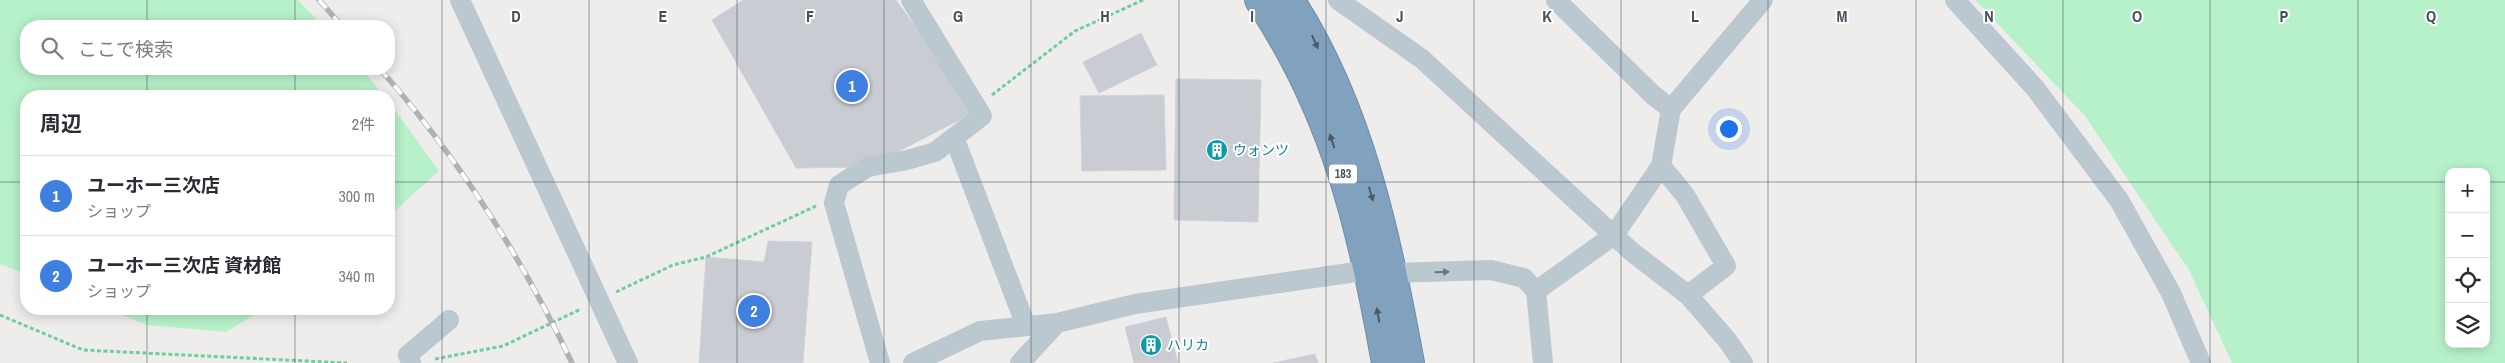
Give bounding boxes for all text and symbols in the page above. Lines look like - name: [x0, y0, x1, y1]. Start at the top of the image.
- text: D: [511, 5, 521, 27]
- text: E: [659, 5, 668, 27]
- text: F: [806, 5, 814, 27]
- text: G: [953, 5, 963, 27]
- text: H: [1100, 5, 1110, 27]
- text: I: [1250, 5, 1254, 27]
- text: J: [1396, 5, 1404, 27]
- text: K: [1542, 5, 1552, 27]
- text: L: [1691, 5, 1699, 27]
- text: M: [1837, 5, 1848, 27]
- text: N: [1984, 5, 1994, 27]
- text: O: [2132, 5, 2142, 27]
- text: P: [2280, 5, 2289, 27]
- text: Q: [2426, 5, 2436, 27]
- search box: [20, 20, 395, 75]
- icon: search: [38, 34, 66, 62]
- one-way arrow: [1311, 35, 1319, 49]
- text: ここで検索: [78, 36, 173, 62]
- pin: 1: [836, 67, 868, 105]
- text: 周辺: [40, 109, 82, 138]
- text: 2件: [352, 113, 375, 135]
- your location: [1716, 116, 1742, 142]
- one-way arrow: [1328, 133, 1336, 148]
- building icon: ウォンツ: [1205, 138, 1229, 162]
- place label: ウォンツ: [1233, 141, 1289, 159]
- road number: 183: [1329, 164, 1357, 183]
- map controls: [2445, 168, 2490, 348]
- button: +: [2445, 168, 2490, 213]
- text: ユーホー三次店: [87, 172, 220, 198]
- text: 1: [52, 185, 60, 207]
- text: 300 m: [339, 185, 375, 207]
- one-way arrow: [1368, 186, 1376, 201]
- text: ショップ: [87, 200, 151, 222]
- button: −: [2445, 213, 2490, 258]
- text: ユーホー三次店 資材館: [87, 252, 281, 278]
- button: locate: [2445, 258, 2490, 303]
- text: 2: [52, 265, 60, 287]
- text: 340 m: [339, 265, 375, 287]
- one-way arrow: [1434, 267, 1450, 275]
- text: ショップ: [87, 280, 151, 302]
- pin: 2: [738, 292, 770, 330]
- button: layers: [2445, 303, 2490, 348]
- one-way arrow: [1373, 307, 1381, 323]
- building icon: ハリカ: [1139, 333, 1163, 357]
- place label: ハリカ: [1167, 336, 1209, 354]

